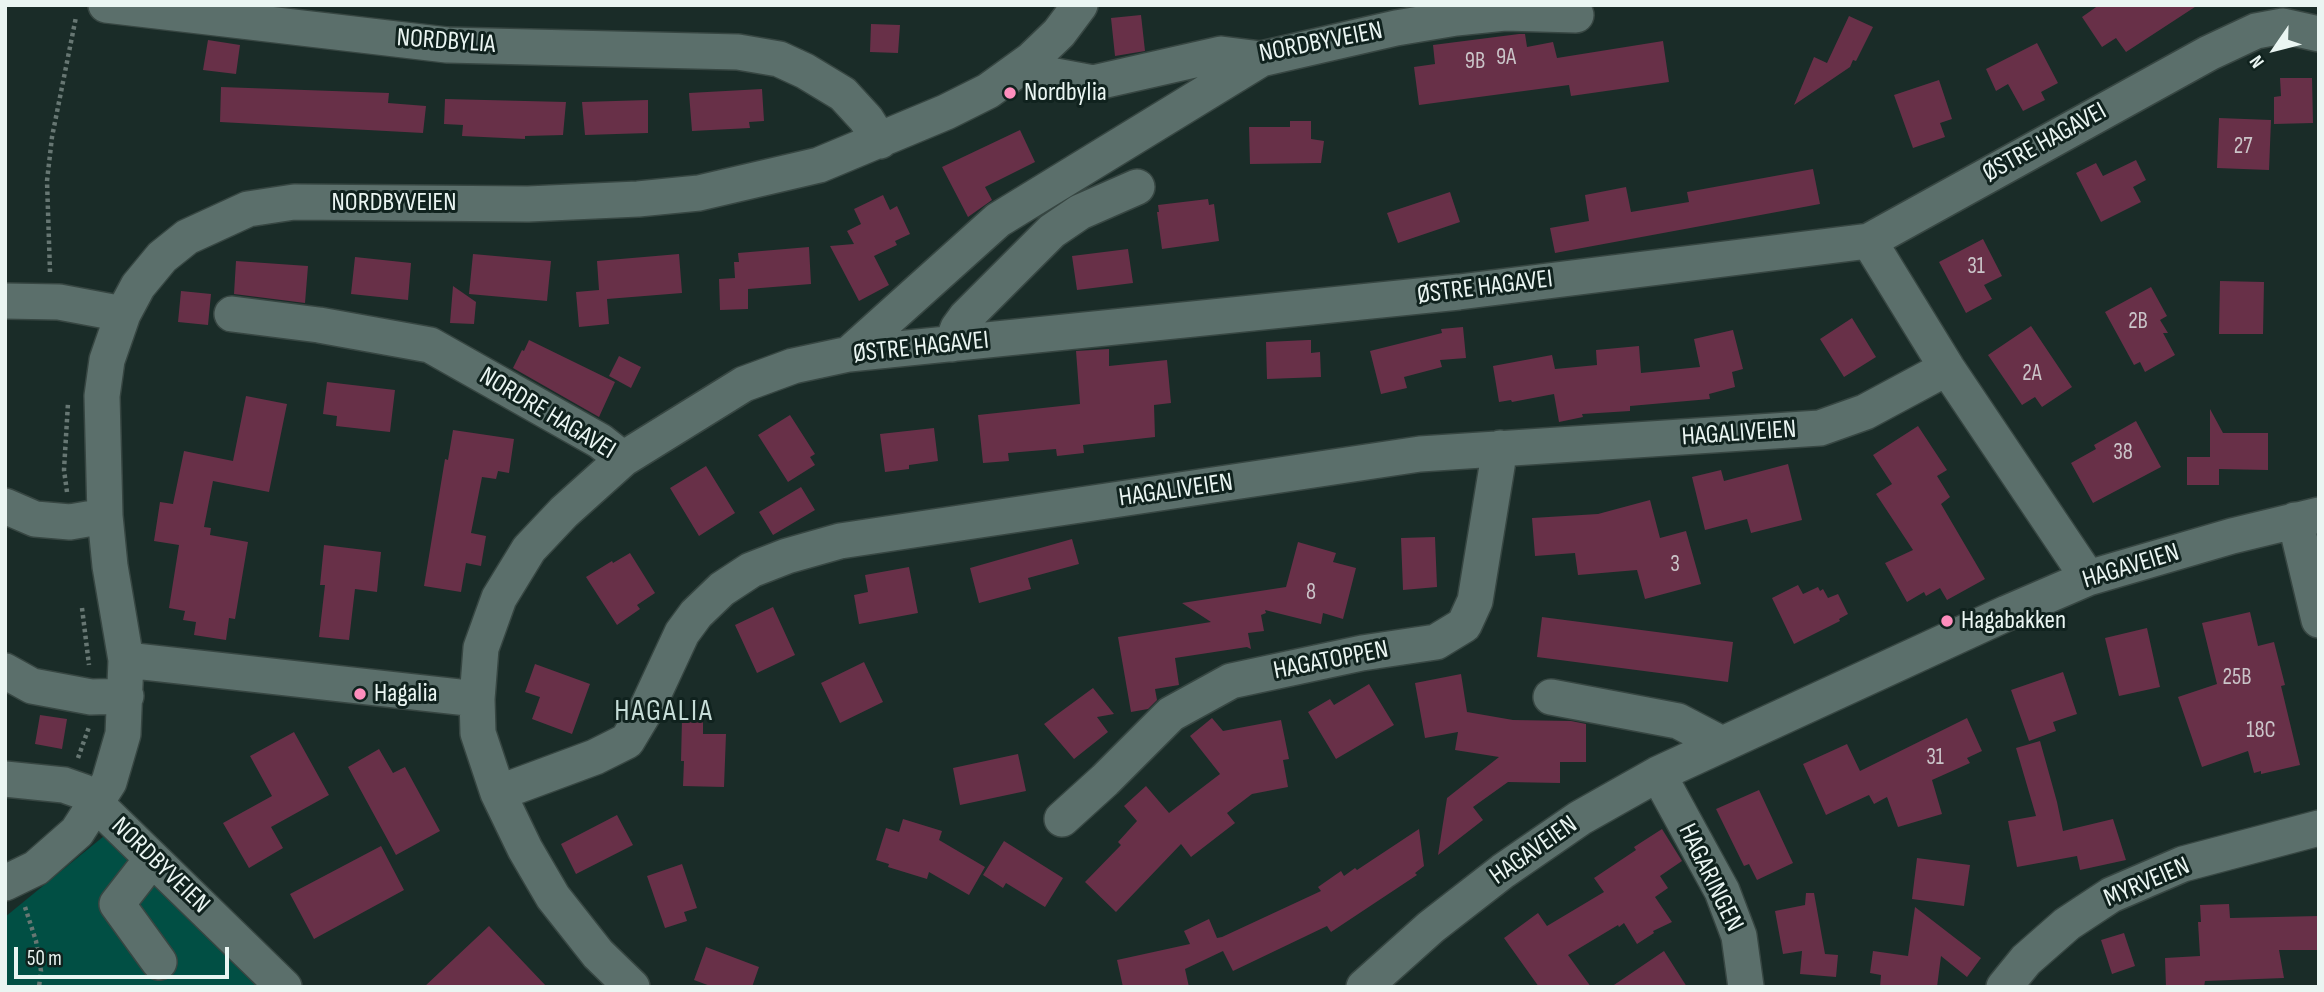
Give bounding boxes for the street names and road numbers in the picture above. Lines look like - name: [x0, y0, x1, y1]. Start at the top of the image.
- street label: NORDBYVEIEN: [1257, 16, 1385, 70]
- street label: NORDBYLIA: [396, 23, 496, 61]
- street label: ØSTRE HAGAVEI: [1978, 96, 2112, 190]
- street label: NORDBYVEIEN: [332, 187, 456, 219]
- street label: ØSTRE HAGAVEI: [1415, 264, 1555, 312]
- street label: ØSTRE HAGAVEI: [852, 325, 990, 371]
- street label: NORDRE HAGAVEI: [473, 361, 621, 467]
- street label: HAGALIVEIEN: [1681, 414, 1797, 454]
- street label: HAGALIVEIEN: [1117, 468, 1235, 514]
- street label: HAGAVEIEN: [2079, 538, 2183, 596]
- street label: HAGATOPPEN: [1271, 635, 1391, 687]
- street label: HAGAVEIEN: [1484, 810, 1584, 892]
- street label: NORDBYVEIEN: [104, 811, 216, 921]
- street label: HAGARINGEN: [1671, 819, 1749, 937]
- street label: MYRVEIEN: [2100, 851, 2194, 915]

